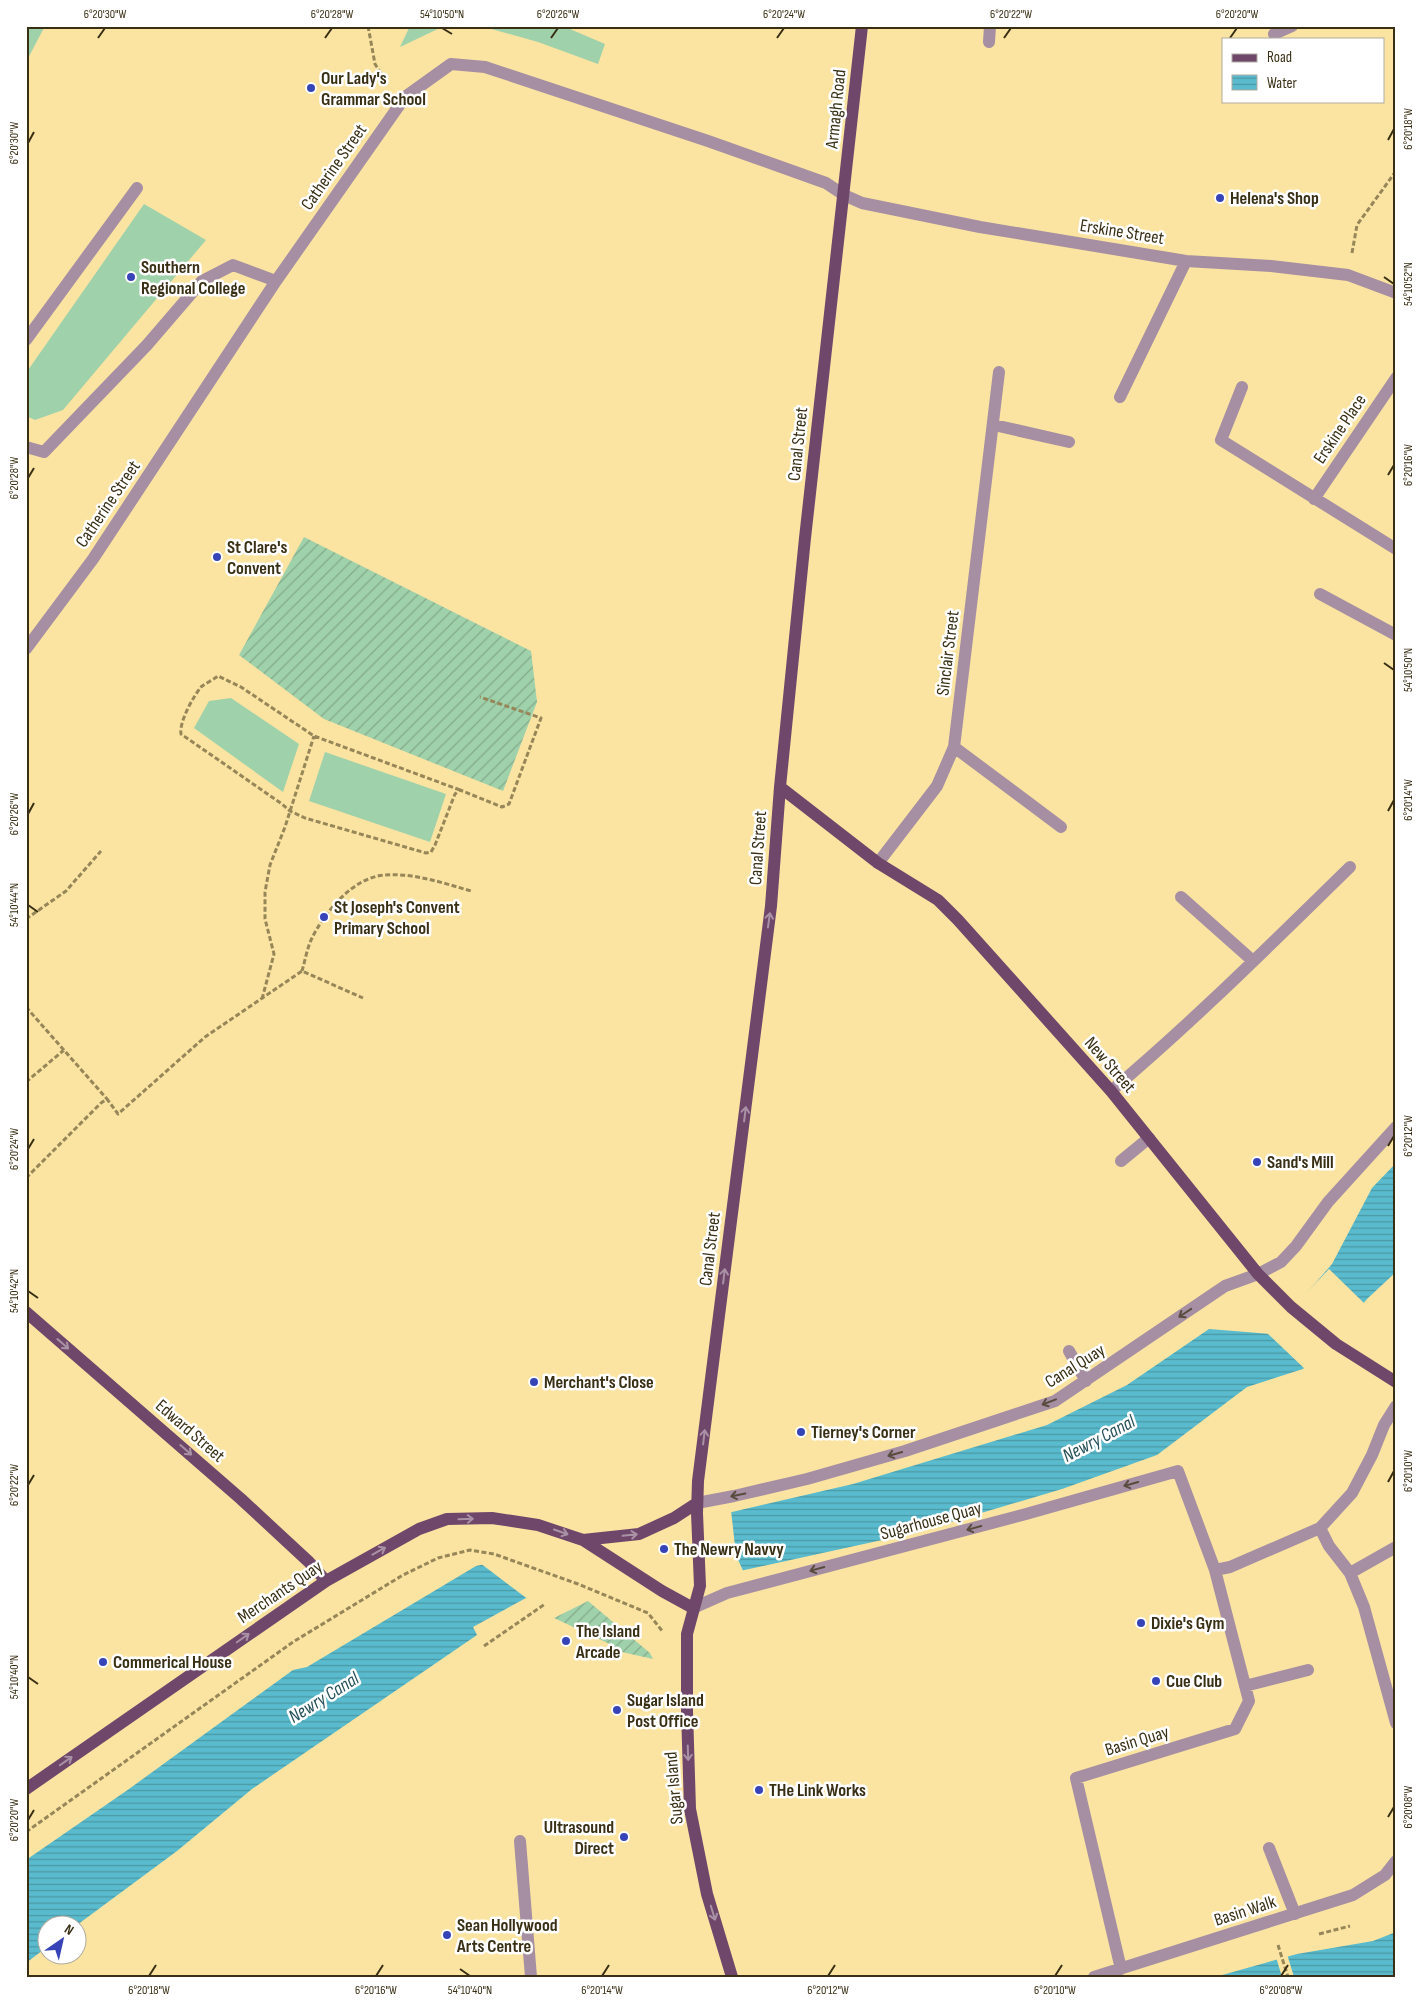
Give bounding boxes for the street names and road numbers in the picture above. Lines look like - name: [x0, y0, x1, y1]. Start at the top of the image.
- street label: Armagh Road: [821, 68, 851, 151]
- street label: Catherine Street: [297, 120, 372, 214]
- street label: Erskine Street: [1078, 215, 1166, 249]
- street label: Erskine Place: [1309, 390, 1371, 468]
- street label: Canal Street: [784, 406, 812, 482]
- street label: Catherine Street: [71, 456, 145, 551]
- street label: Sinclair Street: [932, 609, 964, 697]
- street label: Canal Street: [745, 810, 771, 886]
- street label: New Street: [1080, 1033, 1140, 1098]
- street label: Canal Street: [695, 1210, 725, 1287]
- street label: Canal Quay: [1041, 1339, 1109, 1392]
- street label: Edward Street: [151, 1395, 229, 1467]
- street label: Sugarhouse Quay: [878, 1497, 984, 1545]
- street label: Merchants Quay: [234, 1556, 326, 1628]
- street label: Basin Quay: [1103, 1721, 1171, 1761]
- street label: Sugar Island: [660, 1751, 688, 1825]
- street label: Basin Walk: [1211, 1891, 1279, 1931]

